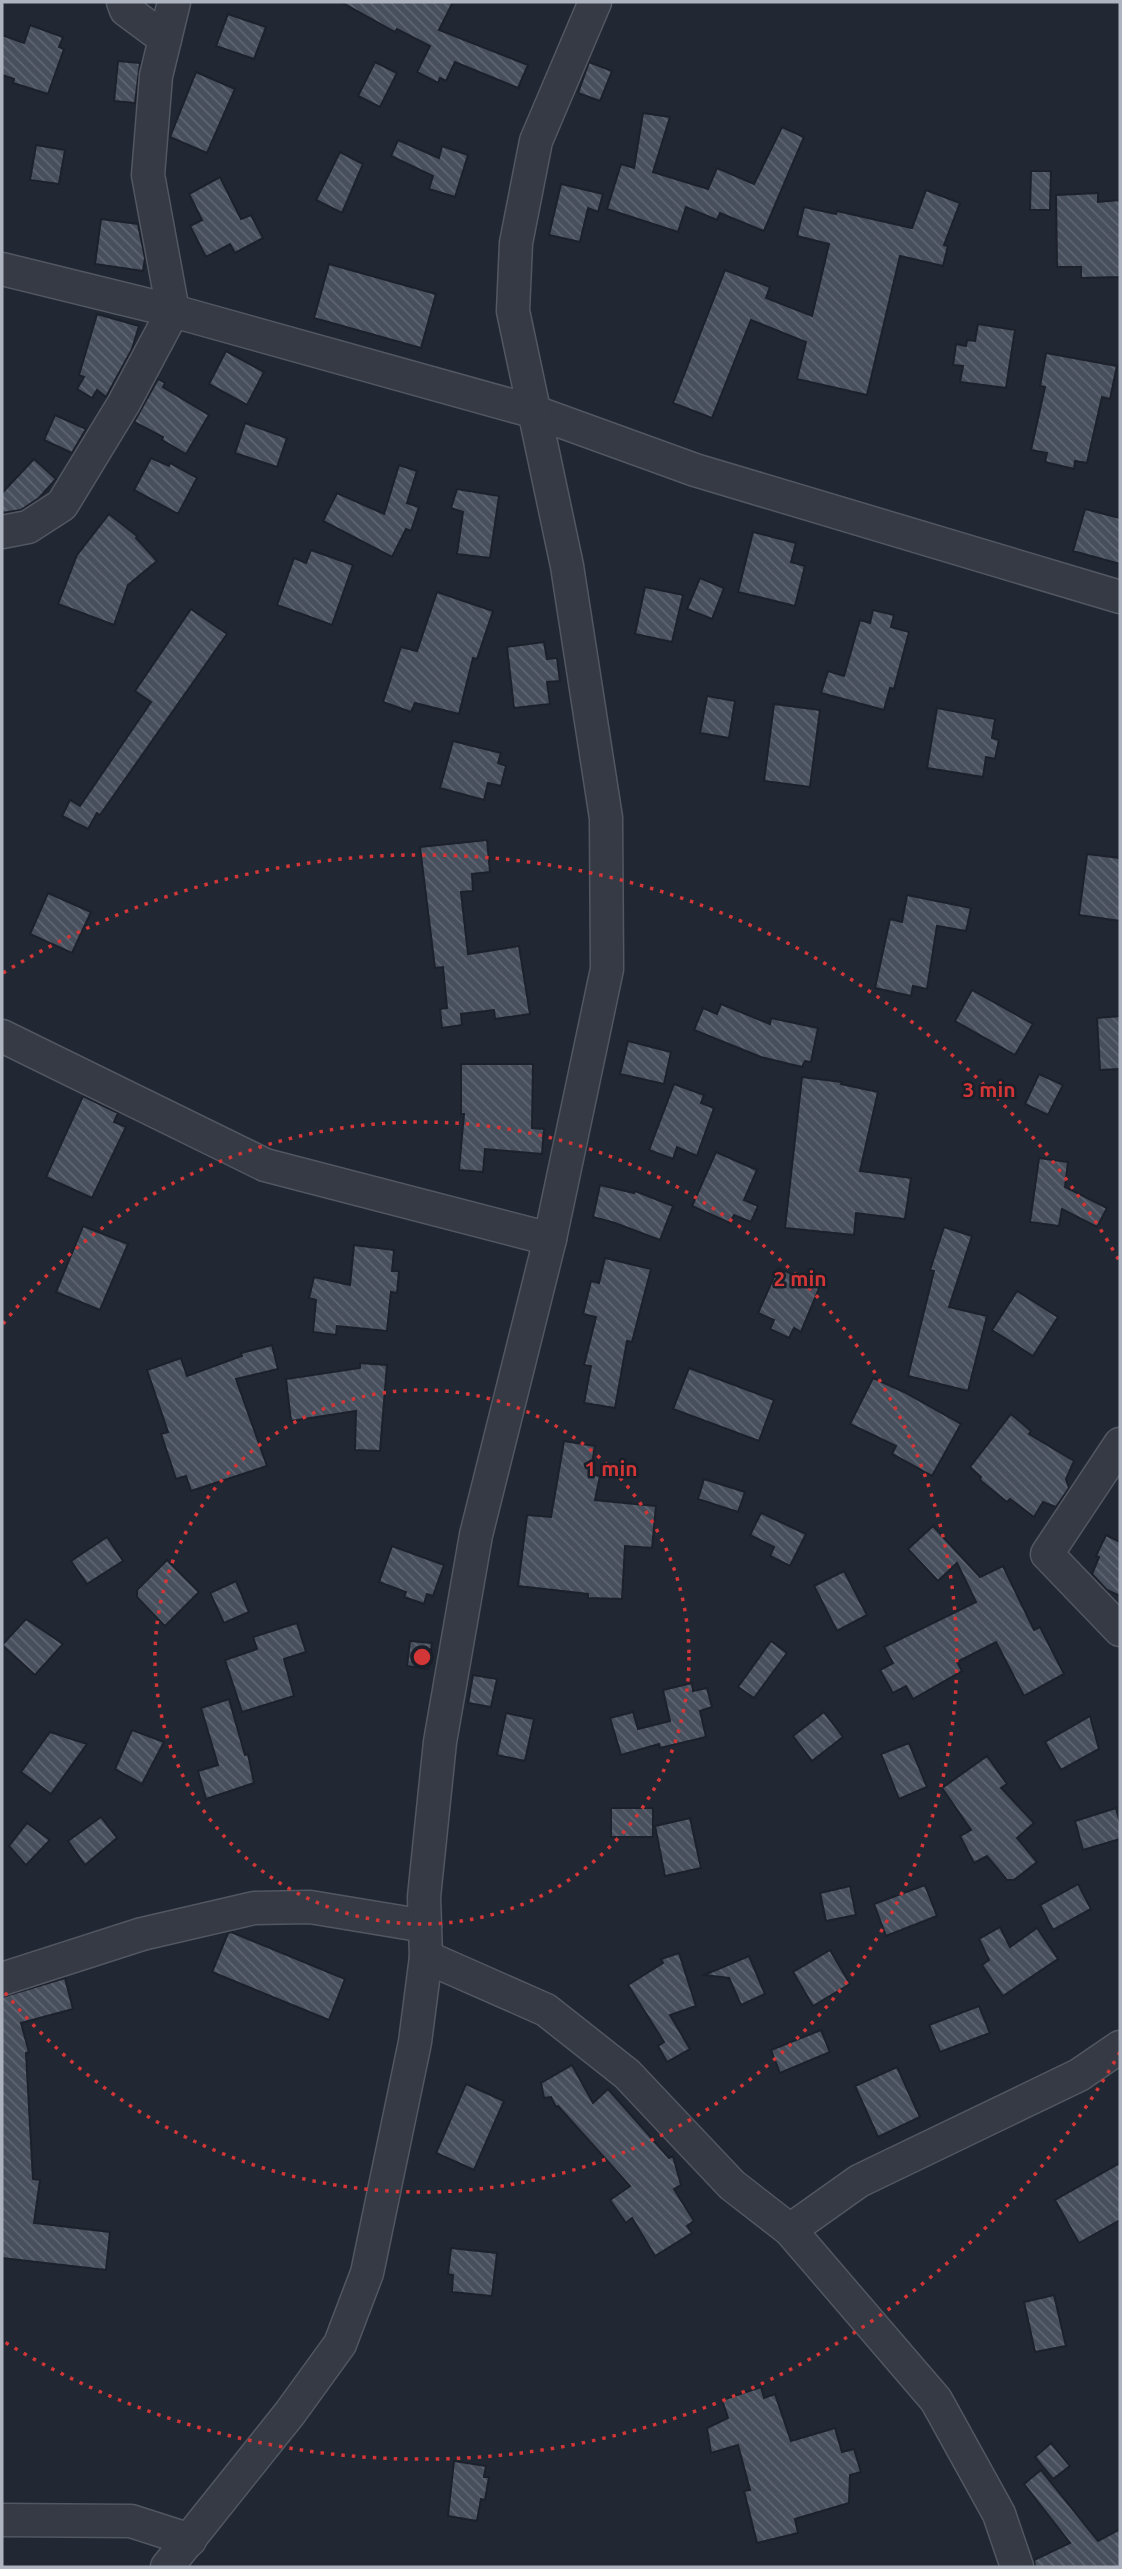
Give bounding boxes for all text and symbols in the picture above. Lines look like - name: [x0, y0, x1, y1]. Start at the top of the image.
- text: 3 min: [962, 1077, 1016, 1101]
- text: 2 min: [773, 1266, 827, 1290]
- text: 1 min: [584, 1456, 638, 1480]
- centre of rings: [410, 1645, 434, 1669]

